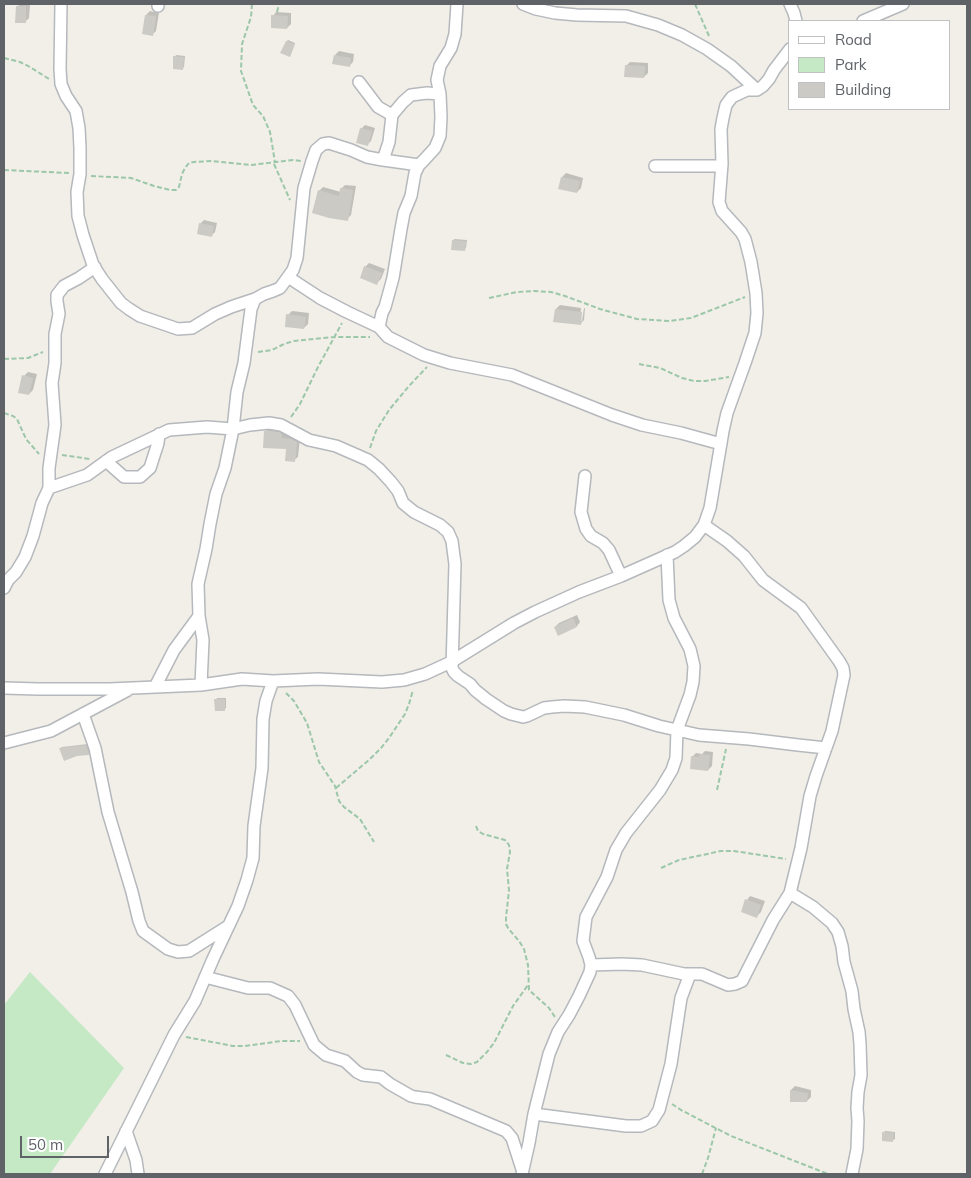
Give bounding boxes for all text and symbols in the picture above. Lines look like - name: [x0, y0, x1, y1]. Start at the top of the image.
- legend: [788, 20, 951, 110]
- text: Road: [835, 30, 872, 49]
- text: Park: [835, 55, 867, 74]
- text: Building: [835, 80, 891, 99]
- scale bar: [22, 1126, 111, 1158]
- text: 50 m: [28, 1135, 63, 1154]

